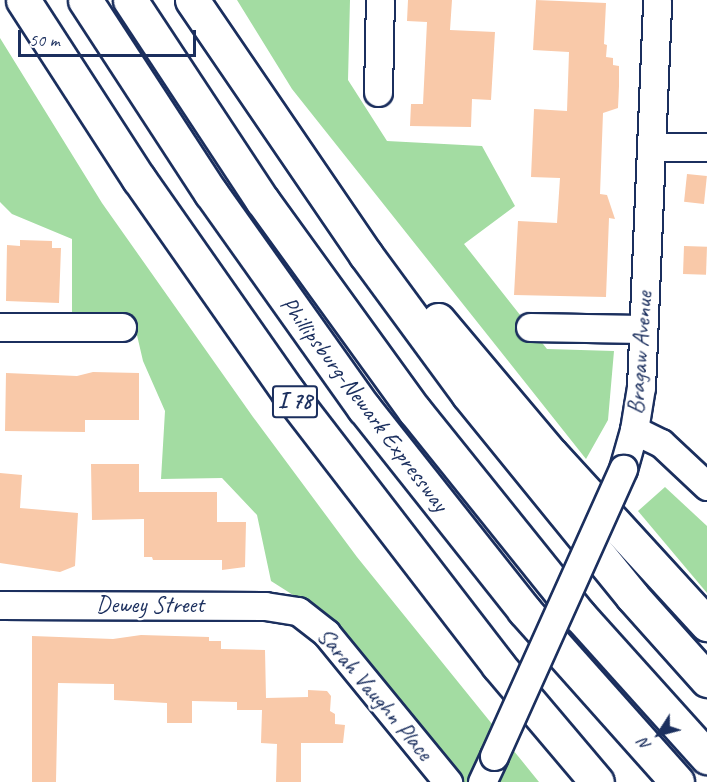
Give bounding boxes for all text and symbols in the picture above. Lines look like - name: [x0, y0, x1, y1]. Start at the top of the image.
- scale bar: [21, 18, 200, 56]
- text: 50 m: [29, 29, 60, 51]
- street label: Phillipsburg-Newark Expressway: [274, 291, 454, 517]
- street label: Bragaw Avenue: [621, 291, 659, 415]
- road number: I 78: [271, 383, 319, 421]
- street label: Dewey Street: [96, 591, 204, 619]
- street label: Sarah Vaughn Place: [311, 622, 439, 766]
- north arrow: [629, 704, 689, 764]
- text: N: [633, 735, 655, 754]

